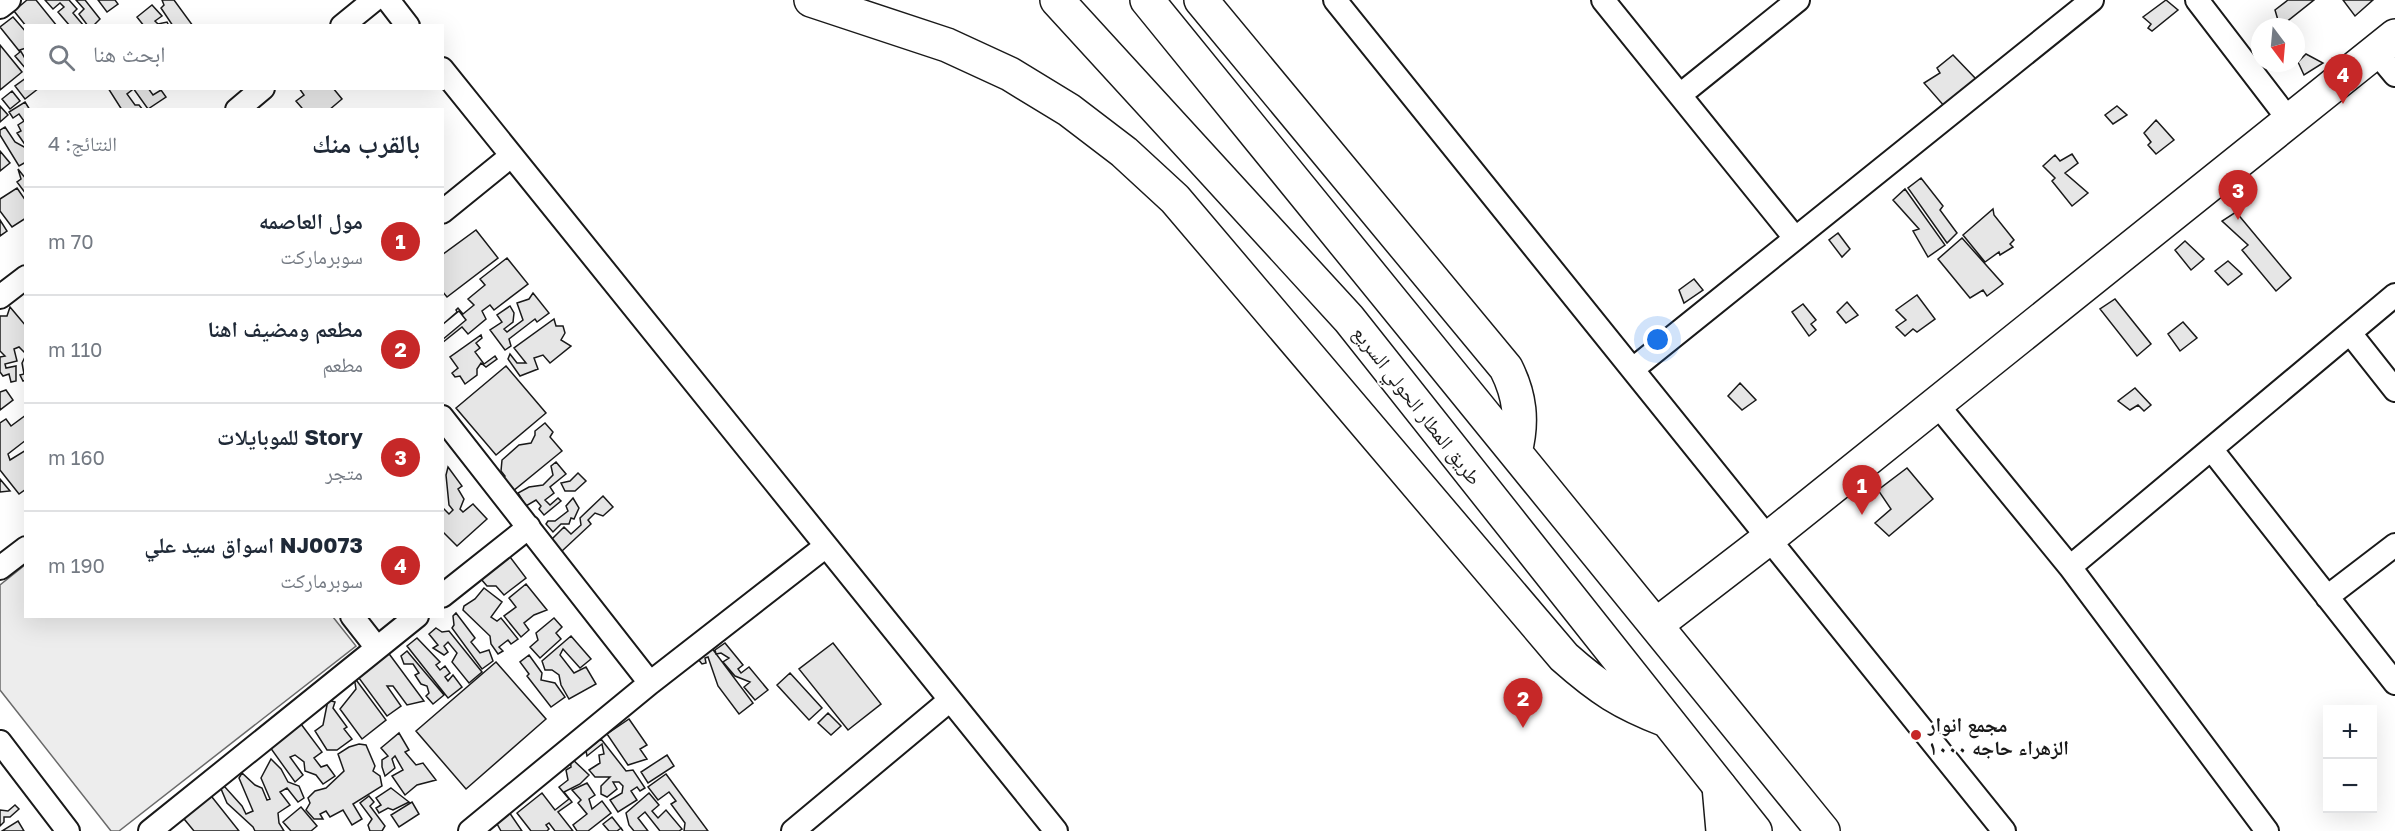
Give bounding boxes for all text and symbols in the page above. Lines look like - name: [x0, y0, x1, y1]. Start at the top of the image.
- north arrow: [2251, 18, 2305, 72]
- search box: [24, 24, 444, 90]
- text: ابحث هنا: [93, 40, 166, 67]
- icon: search: [45, 41, 78, 74]
- pin: 4: [2324, 54, 2362, 104]
- text: بالقرب منك: [312, 128, 420, 159]
- text: النتائج: 4: [48, 131, 117, 155]
- pin: 3: [2218, 170, 2258, 220]
- text: مول العاصمه: [259, 207, 363, 234]
- text: 70 m: [48, 229, 94, 253]
- text: 1: [395, 229, 406, 253]
- text: سوبرماركت: [280, 244, 363, 268]
- text: مطعم ومضيف اهنا: [207, 315, 363, 342]
- street label: طريق المطار الحولي السريع: [1345, 321, 1487, 492]
- your location: [1643, 325, 1672, 354]
- text: 110 m: [48, 337, 103, 361]
- text: 2: [394, 337, 407, 361]
- text: مطعم: [322, 352, 363, 376]
- text: Story للموبايلات: [217, 423, 363, 450]
- text: 160 m: [48, 445, 105, 469]
- text: 3: [394, 445, 407, 469]
- text: متجر: [325, 460, 363, 484]
- pin: 1: [1842, 466, 1882, 515]
- text: NJ0073 اسواق سيد علي: [144, 531, 363, 558]
- text: 190 m: [48, 553, 105, 577]
- text: 4: [394, 553, 407, 577]
- text: سوبرماركت: [280, 568, 363, 592]
- pin: 2: [1504, 678, 1543, 728]
- map controls: [2323, 705, 2377, 813]
- button: +: [2323, 705, 2377, 759]
- place label: مجمع انوار الزهراء حاجه ١٠٠٠: [1927, 712, 2069, 760]
- marker: مجمع انوار الزهراء حاجه ١٠٠٠: [1909, 728, 1923, 742]
- button: −: [2323, 759, 2377, 813]

